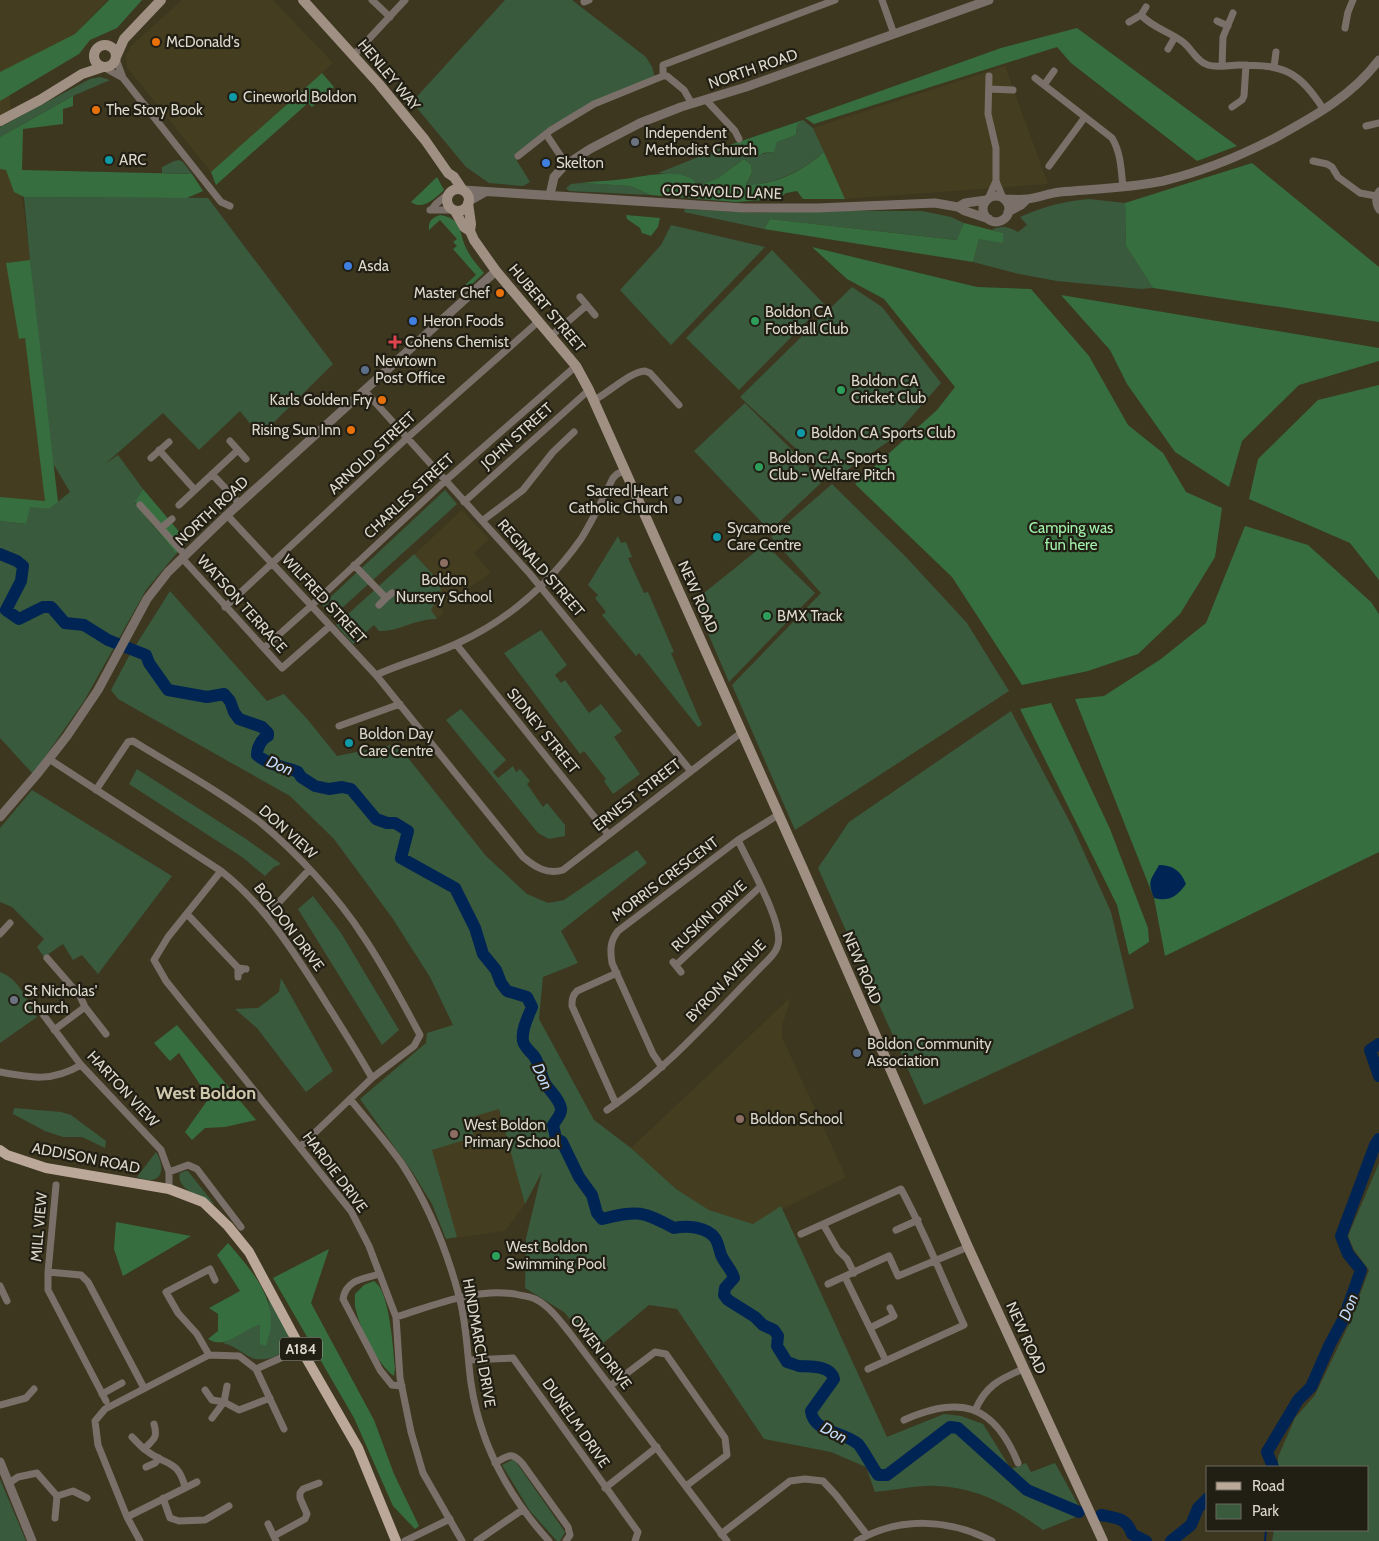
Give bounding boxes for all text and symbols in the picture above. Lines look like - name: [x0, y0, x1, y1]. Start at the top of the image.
- place label: McDonald's: [166, 33, 240, 51]
- marker: McDonald's: [150, 36, 162, 48]
- street label: HENLEY WAY: [354, 36, 424, 115]
- street label: NORTH ROAD: [706, 45, 800, 93]
- place label: Cineworld Boldon: [243, 88, 357, 106]
- marker: Cineworld Boldon: [227, 91, 239, 103]
- place label: The Story Book: [106, 101, 203, 119]
- marker: The Story Book: [90, 104, 102, 116]
- place label: Independent Methodist Church: [645, 124, 757, 159]
- marker: Independent Methodist Church: [629, 136, 641, 148]
- place label: ARC: [119, 151, 147, 169]
- marker: ARC: [103, 154, 115, 166]
- place label: Skelton: [556, 154, 604, 172]
- marker: Skelton: [540, 157, 552, 169]
- street label: COTSWOLD LANE: [662, 181, 782, 203]
- place label: Asda: [358, 257, 390, 275]
- marker: Asda: [342, 260, 354, 272]
- street label: HUBERT STREET: [505, 260, 589, 356]
- place label: Master Chef: [414, 284, 490, 302]
- marker: Master Chef: [494, 287, 506, 299]
- place label: Boldon CA Football Club: [765, 303, 849, 338]
- place label: Heron Foods: [423, 312, 504, 330]
- marker: Heron Foods: [407, 315, 419, 327]
- marker: Boldon CA Football Club: [749, 315, 761, 327]
- place label: Cohens Chemist: [405, 333, 509, 351]
- marker: Cohens Chemist: [389, 336, 401, 348]
- place label: Newtown Post Office: [375, 352, 446, 387]
- marker: Newtown Post Office: [359, 364, 371, 376]
- place label: Boldon CA Cricket Club: [851, 372, 926, 407]
- marker: Boldon CA Cricket Club: [835, 384, 847, 396]
- place label: Karls Golden Fry: [269, 391, 372, 409]
- marker: Karls Golden Fry: [376, 394, 388, 406]
- street label: JOHN STREET: [477, 399, 557, 474]
- street label: ARNOLD STREET: [325, 408, 419, 498]
- place label: Rising Sun Inn: [252, 421, 341, 439]
- marker: Rising Sun Inn: [345, 424, 357, 436]
- place label: Boldon CA Sports Club: [811, 424, 955, 442]
- marker: Boldon CA Sports Club: [795, 427, 807, 439]
- place label: Boldon C.A. Sports Club - Welfare Pitch: [769, 449, 895, 484]
- street label: CHARLES STREET: [360, 450, 458, 542]
- marker: Boldon C.A. Sports Club - Welfare Pitch: [753, 461, 765, 473]
- street label: NORTH ROAD: [172, 472, 252, 549]
- place label: Sacred Heart Catholic Church: [569, 482, 668, 517]
- marker: Sacred Heart Catholic Church: [672, 494, 684, 506]
- street label: REGINALD STREET: [494, 516, 588, 620]
- place label: Sycamore Care Centre: [727, 519, 802, 554]
- park label: Camping was fun here: [1029, 519, 1113, 554]
- marker: Sycamore Care Centre: [711, 531, 723, 543]
- street label: WATSON TERRACE: [193, 551, 291, 657]
- street label: WILFRED STREET: [278, 551, 370, 647]
- marker: Boldon Nursery School: [438, 557, 450, 569]
- street label: NEW ROAD: [674, 558, 722, 636]
- place label: Boldon Nursery School: [396, 571, 493, 606]
- place label: BMX Track: [777, 607, 843, 625]
- marker: BMX Track: [761, 610, 773, 622]
- street label: SIDNEY STREET: [503, 685, 583, 777]
- place label: Boldon Day Care Centre: [359, 725, 434, 760]
- marker: Boldon Day Care Centre: [343, 737, 355, 749]
- water label: Don: [264, 751, 296, 780]
- street label: ERNEST STREET: [589, 755, 685, 835]
- street label: DON VIEW: [255, 801, 321, 863]
- street label: MORRIS CRESCENT: [608, 833, 722, 925]
- street label: RUSKIN DRIVE: [668, 877, 750, 955]
- street label: BOLDON DRIVE: [250, 879, 328, 975]
- street label: NEW ROAD: [839, 929, 885, 1007]
- street label: BYRON AVENUE: [682, 936, 770, 1026]
- place label: St Nicholas' Church: [24, 982, 98, 1017]
- marker: St Nicholas' Church: [8, 994, 20, 1006]
- place label: Boldon Community Association: [867, 1035, 992, 1070]
- street label: HARTON VIEW: [83, 1047, 163, 1131]
- marker: Boldon Community Association: [851, 1047, 863, 1059]
- water label: Don: [528, 1060, 557, 1093]
- district label: West Boldon: [156, 1082, 256, 1104]
- place label: Boldon School: [750, 1110, 843, 1128]
- marker: Boldon School: [734, 1113, 746, 1125]
- place label: West Boldon Primary School: [464, 1116, 561, 1151]
- street label: HARDIE DRIVE: [299, 1128, 371, 1216]
- marker: West Boldon Primary School: [448, 1128, 460, 1140]
- street label: ADDISON ROAD: [30, 1139, 142, 1177]
- street label: MILL VIEW: [27, 1191, 51, 1263]
- place label: West Boldon Swimming Pool: [506, 1238, 606, 1273]
- marker: West Boldon Swimming Pool: [490, 1250, 502, 1262]
- street label: HINDMARCH DRIVE: [459, 1277, 499, 1409]
- water label: Don: [1335, 1291, 1362, 1323]
- street label: NEW ROAD: [1002, 1299, 1050, 1377]
- street label: OWEN DRIVE: [566, 1311, 636, 1393]
- road number: A184: [280, 1338, 322, 1360]
- street label: DUNELM DRIVE: [539, 1375, 613, 1471]
- water label: Don: [817, 1418, 850, 1447]
- legend: [1206, 1466, 1369, 1531]
- text: Road: [1252, 1477, 1285, 1495]
- text: Park: [1252, 1502, 1279, 1520]

